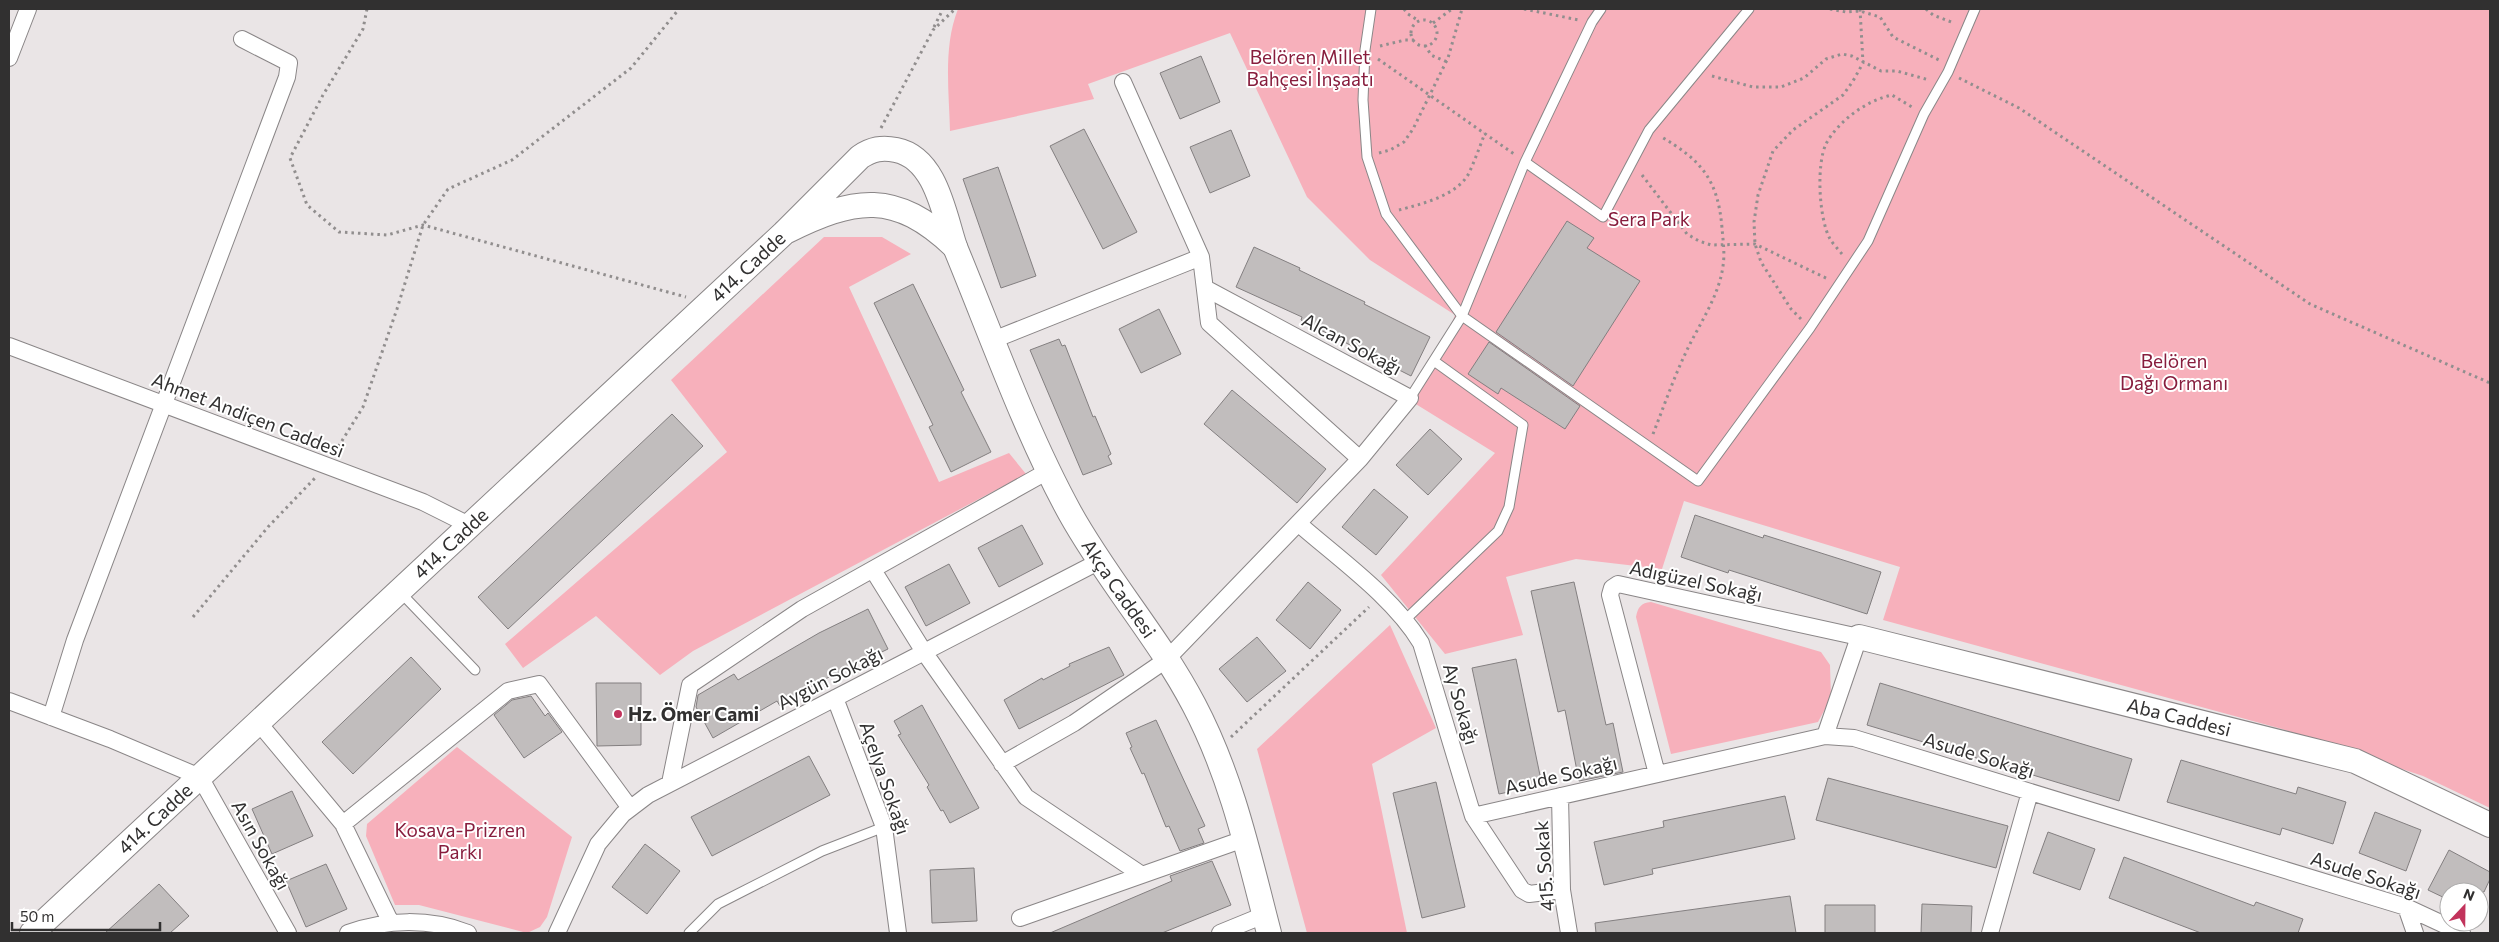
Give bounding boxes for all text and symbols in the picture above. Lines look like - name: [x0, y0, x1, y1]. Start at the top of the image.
- park label: Belören Millet Bahçesi İnşaatı: [1246, 45, 1374, 90]
- park label: Sera Park: [1608, 207, 1690, 230]
- street label: 414. Cadde: [705, 226, 789, 306]
- street label: Alcan Sokağı: [1298, 308, 1406, 379]
- park label: Belören Dağı Ormanı: [2120, 349, 2228, 394]
- street label: Ahmet Andiçen Caddesi: [149, 367, 348, 462]
- street label: 414. Cadde: [408, 503, 492, 583]
- street label: Akça Caddesi: [1077, 535, 1161, 642]
- street label: Adıgüzel Sokağı: [1628, 555, 1765, 606]
- street label: Aygün Sokağı: [773, 641, 886, 714]
- street label: Ay Sokağı: [1439, 660, 1484, 747]
- street label: Aba Caddesi: [2125, 692, 2234, 741]
- place label: Hz. Ömer Cami: [628, 702, 759, 725]
- marker: Hz. Ömer Cami: [612, 708, 624, 720]
- street label: Açelya Sokağı: [855, 718, 916, 837]
- street label: Asude Sokağı: [1921, 727, 2037, 782]
- street label: Asude Sokağı: [1502, 750, 1619, 799]
- street label: 414. Cadde: [113, 778, 197, 858]
- street label: Asın Sokağı: [227, 796, 296, 894]
- park label: Kosava-Prizren Parkı: [394, 818, 526, 863]
- street label: 415. Sokak: [1529, 820, 1558, 912]
- street label: Asude Sokağı: [2308, 846, 2424, 903]
- north arrow: [2439, 882, 2489, 932]
- text: N: [2461, 885, 2477, 904]
- scale bar: [12, 900, 160, 932]
- text: 50 m: [20, 907, 54, 925]

